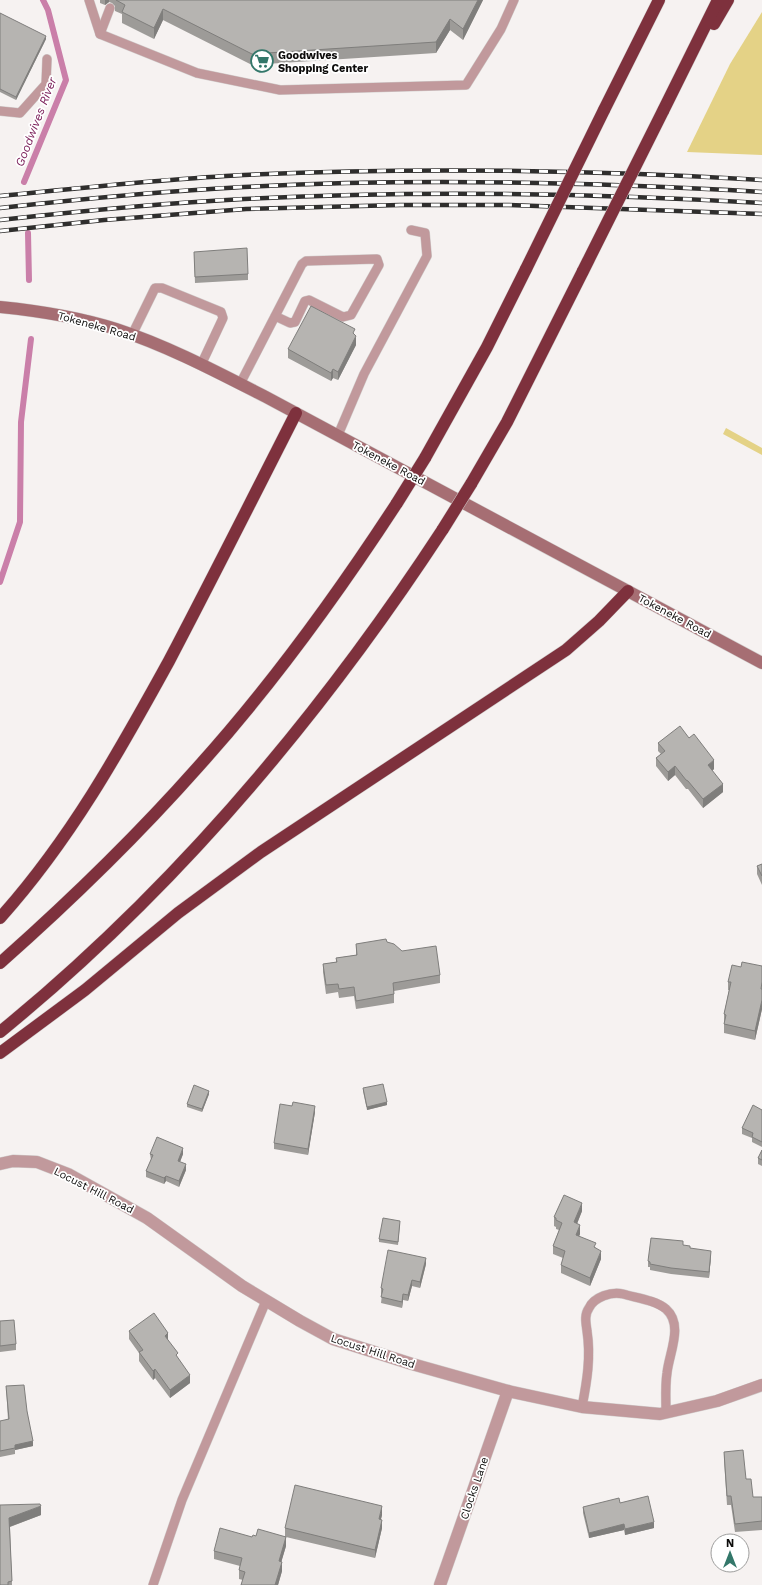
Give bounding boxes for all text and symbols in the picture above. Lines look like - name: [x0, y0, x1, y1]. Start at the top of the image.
- supermarket icon: Goodwives Shopping Center: [249, 48, 275, 74]
- place label: Goodwives Shopping Center: [278, 49, 368, 75]
- water label: Goodwives River: [13, 74, 60, 169]
- street label: Tokeneke Road: [56, 309, 137, 344]
- street label: Tokeneke Road: [350, 439, 427, 488]
- street label: Tokeneke Road: [636, 592, 713, 641]
- street label: Locust Hill Road: [52, 1165, 136, 1216]
- street label: Locust Hill Road: [329, 1332, 417, 1371]
- street label: Clocks Lane: [458, 1455, 491, 1521]
- north arrow: [710, 1533, 750, 1573]
- text: N: [726, 1537, 734, 1550]

